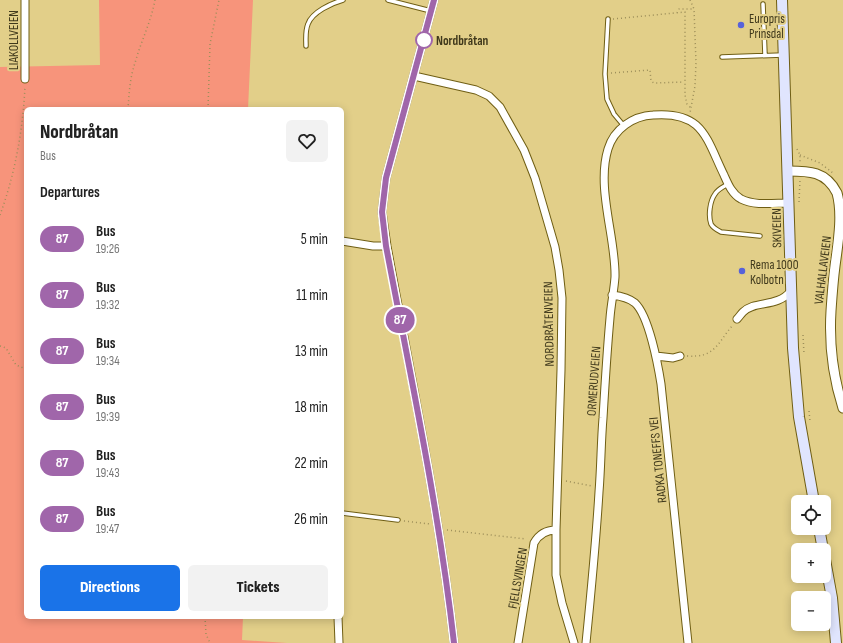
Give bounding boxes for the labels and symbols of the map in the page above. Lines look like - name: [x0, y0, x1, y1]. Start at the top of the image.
- street label: LIAKOLLVEIEN: [6, 10, 22, 70]
- place label: Europris Prinsdal: [749, 11, 785, 42]
- marker: Europris Prinsdal: [736, 20, 746, 30]
- marker: Nordbråtan: [415, 31, 433, 49]
- place label: Nordbråtan: [436, 33, 489, 49]
- street label: SKIVEIEN: [769, 208, 785, 248]
- street label: VALHALLAVEIEN: [811, 235, 835, 305]
- place label: Rema 1000 Kolbotn: [750, 257, 799, 288]
- marker: Rema 1000 Kolbotn: [737, 266, 747, 276]
- street label: NORDBRÅTENVEIEN: [540, 281, 558, 367]
- line badge: 87: [382, 307, 418, 333]
- street label: ORMERUDVEIEN: [584, 346, 604, 417]
- street label: RADKA TONEFFS VEI: [646, 416, 670, 504]
- street label: FJELLSVINGEN: [505, 546, 531, 610]

